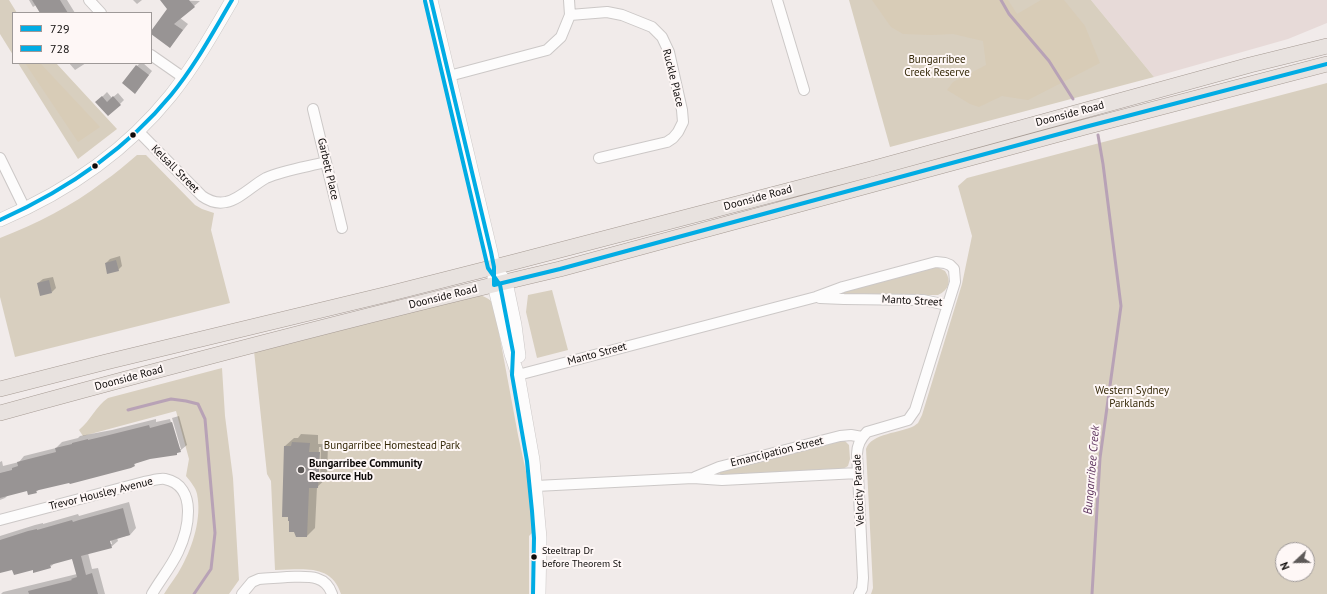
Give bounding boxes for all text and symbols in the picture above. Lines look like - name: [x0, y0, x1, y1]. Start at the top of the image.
- legend: [12, 12, 152, 64]
- text: 729: [50, 21, 70, 36]
- text: 728: [50, 41, 70, 56]
- street label: Ruckle Place: [659, 48, 687, 108]
- park label: Bungarribee Creek Reserve: [904, 53, 970, 79]
- street label: Doonside Road: [1034, 99, 1106, 129]
- unlabelled marker: [128, 130, 138, 140]
- street label: Garbett Place: [314, 137, 342, 201]
- street label: Kelsall Street: [148, 142, 202, 196]
- unlabelled marker: [90, 161, 100, 171]
- street label: Doonside Road: [722, 183, 794, 213]
- street label: Doonside Road: [407, 282, 479, 312]
- street label: Manto Street: [881, 293, 943, 309]
- street label: Manto Street: [566, 340, 628, 368]
- street label: Doonside Road: [93, 363, 165, 393]
- park label: Western Sydney Parklands: [1095, 384, 1169, 410]
- water label: Bungarribee Creek: [1081, 425, 1103, 515]
- street label: Emancipation Street: [729, 434, 825, 470]
- park label: Bungarribee Homestead Park: [324, 439, 460, 453]
- street label: Velocity Parade: [851, 454, 867, 526]
- place label: Bungarribee Community Resource Hub: [309, 457, 422, 483]
- marker: Bungarribee Community Resource Hub: [296, 465, 306, 475]
- street label: Trevor Housley Avenue: [48, 475, 154, 513]
- north arrow: [1275, 542, 1315, 582]
- place label: Steeltrap Dr before Theorem St: [542, 545, 621, 568]
- marker: Steeltrap Dr before Theorem St: [529, 552, 539, 562]
- text: N: [1277, 560, 1293, 572]

